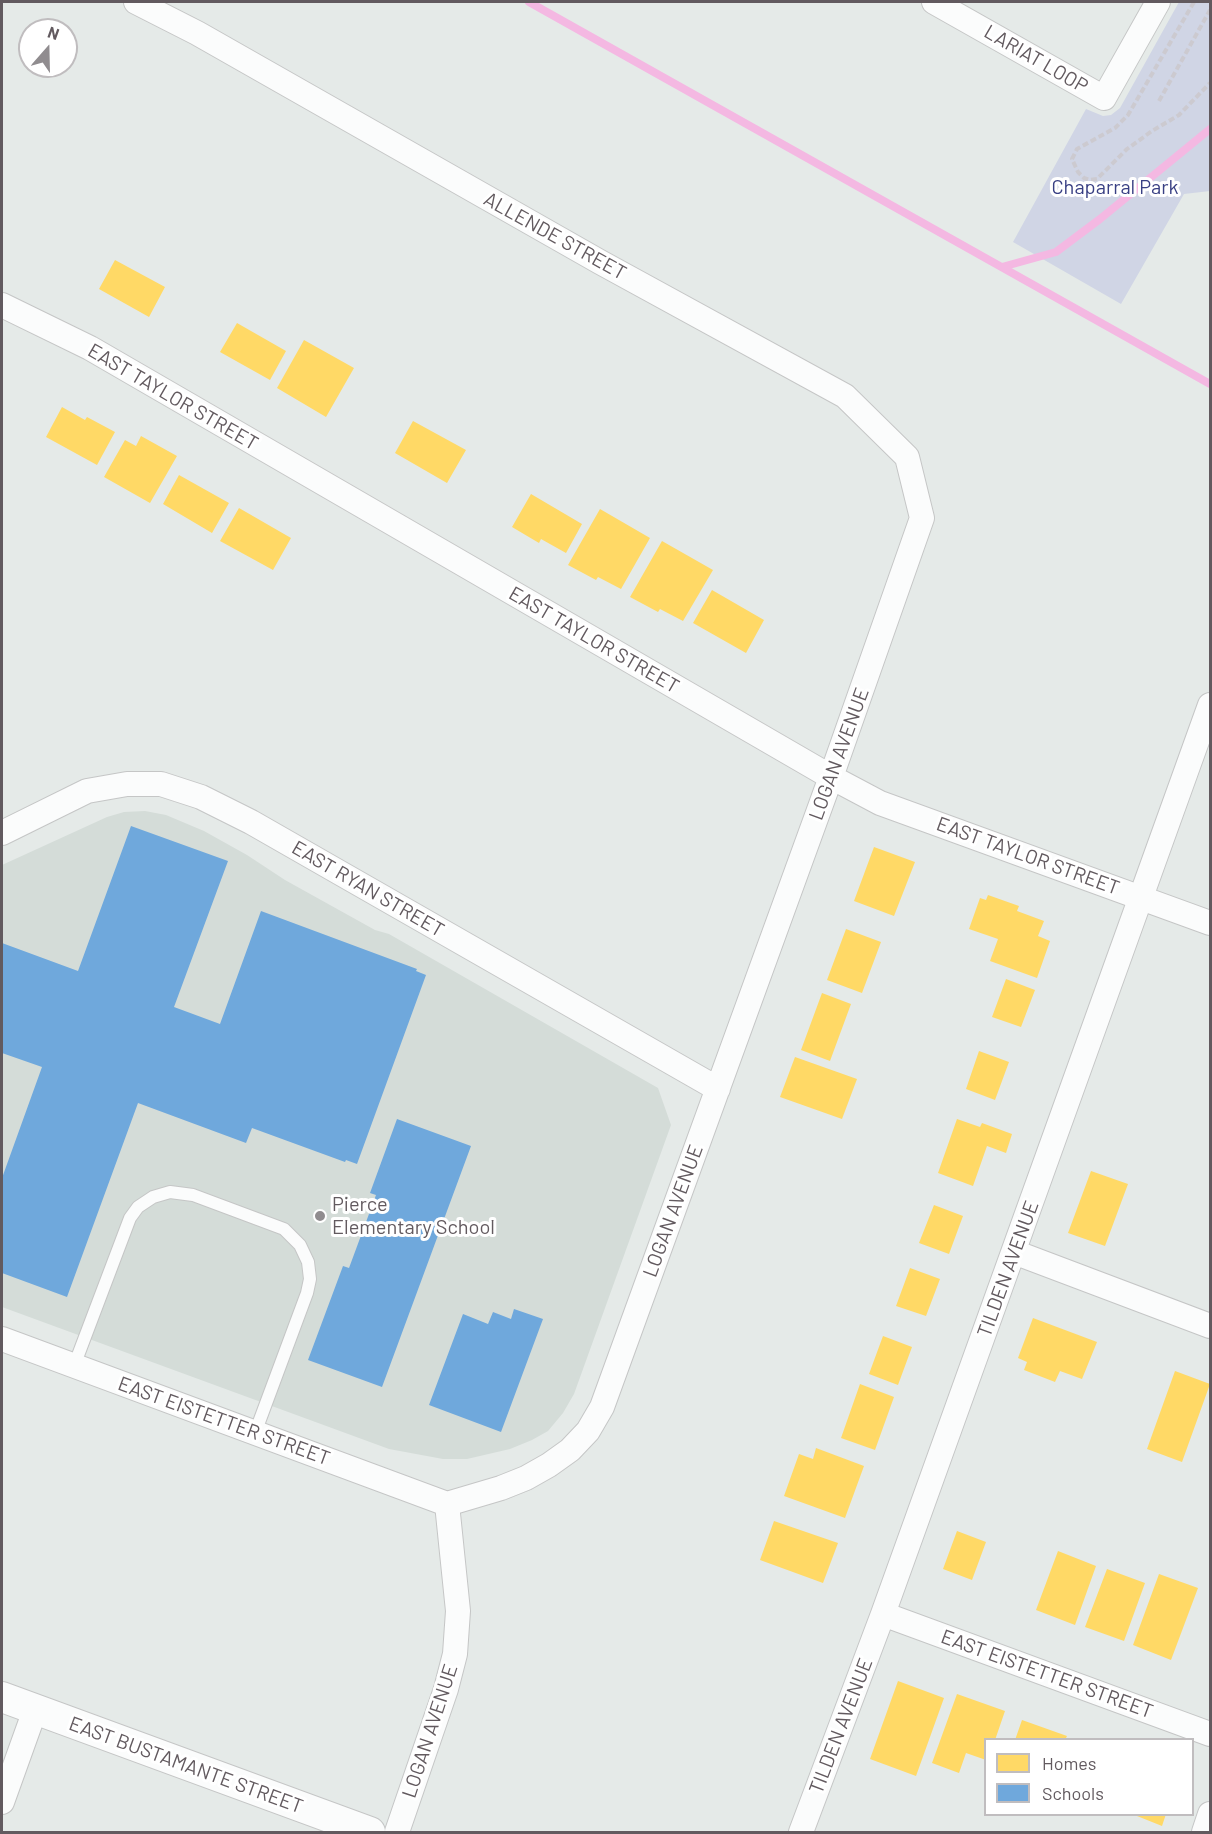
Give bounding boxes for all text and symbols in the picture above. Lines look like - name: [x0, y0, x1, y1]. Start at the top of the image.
- north arrow: [18, 18, 78, 78]
- street label: LARIAT LOOP: [980, 20, 1092, 98]
- text: N: [45, 22, 62, 43]
- park label: Chaparral Park: [1051, 175, 1179, 199]
- street label: ALLENDE STREET: [480, 187, 630, 285]
- street label: EAST TAYLOR STREET: [83, 338, 263, 456]
- street label: EAST TAYLOR STREET: [504, 581, 684, 699]
- street label: LOGAN AVENUE: [804, 685, 874, 823]
- street label: EAST TAYLOR STREET: [933, 812, 1123, 900]
- street label: EAST RYAN STREET: [288, 836, 448, 942]
- street label: LOGAN AVENUE: [638, 1142, 708, 1280]
- place label: Pierce Elementary School: [332, 1192, 495, 1239]
- street label: TILDEN AVENUE: [972, 1198, 1044, 1340]
- marker: Pierce Elementary School: [313, 1209, 327, 1223]
- street label: EAST EISTETTER STREET: [115, 1371, 333, 1471]
- street label: EAST EISTETTER STREET: [938, 1624, 1156, 1724]
- street label: TILDEN AVENUE: [804, 1655, 878, 1797]
- street label: LOGAN AVENUE: [397, 1661, 463, 1801]
- street label: EAST BUSTAMANTE STREET: [66, 1711, 306, 1819]
- legend: [984, 1738, 1194, 1816]
- text: Homes: [1042, 1752, 1096, 1774]
- text: Schools: [1042, 1782, 1104, 1804]

